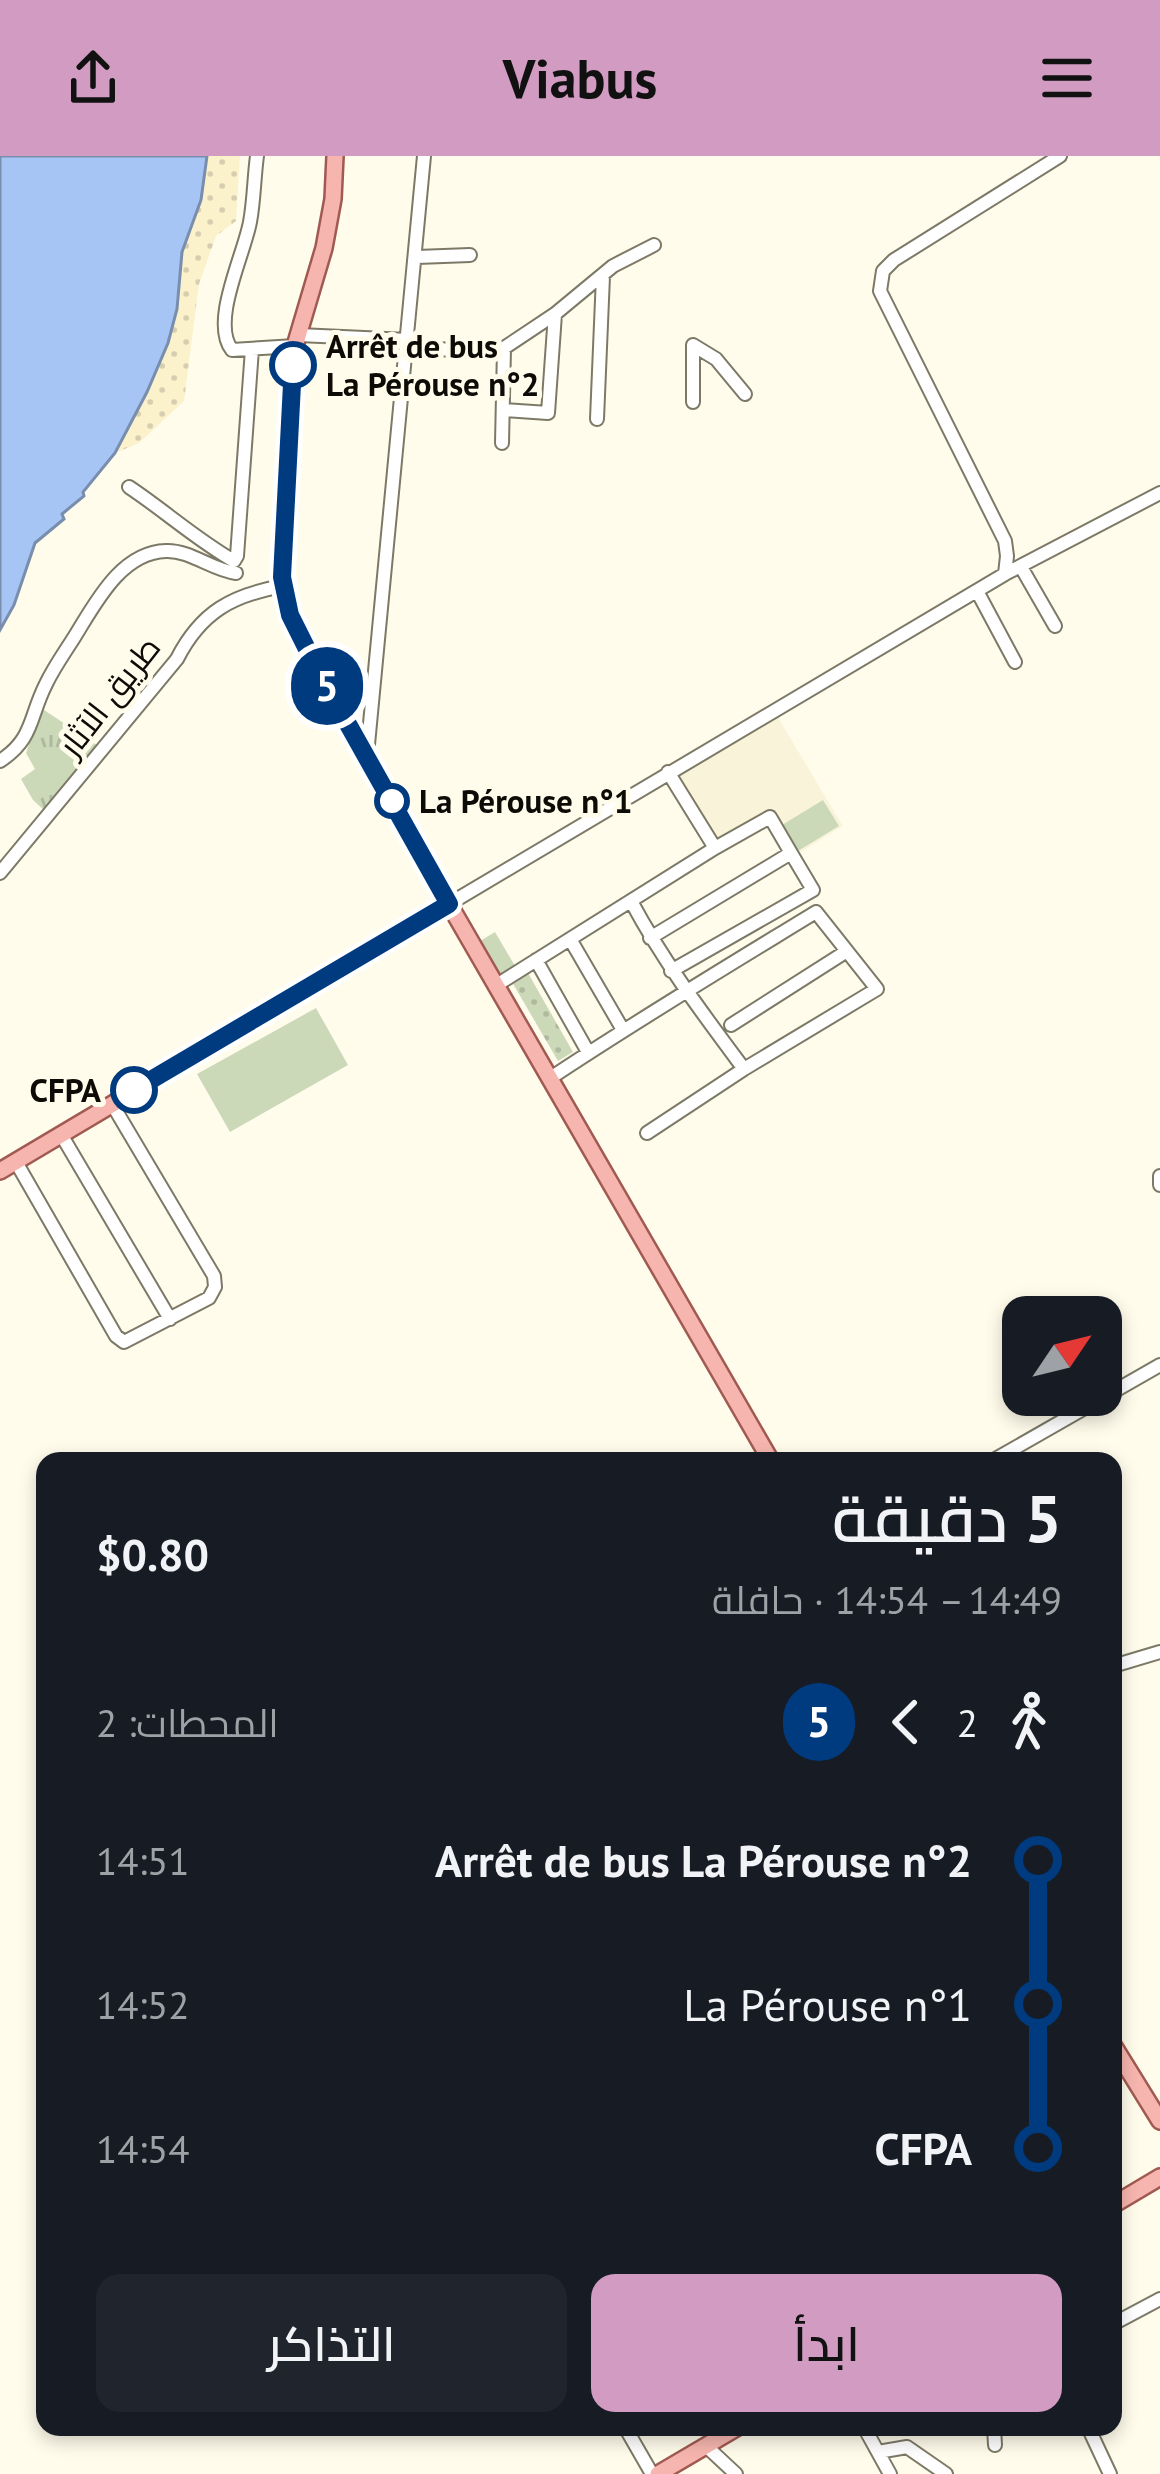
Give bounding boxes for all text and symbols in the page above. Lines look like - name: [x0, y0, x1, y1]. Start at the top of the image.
- text: Viabus: [503, 43, 657, 113]
- icon: share: [60, 45, 126, 111]
- icon: menu: [1034, 45, 1100, 111]
- place label: Arrêt de bus La Pérouse n°2: [326, 324, 539, 405]
- marker: Arrêt de bus La Pérouse n°2: [271, 343, 315, 387]
- street label: طريق الآثار: [47, 627, 169, 766]
- line badge: 5: [288, 647, 366, 725]
- text: 5: [315, 658, 339, 713]
- place label: La Pérouse n°1: [419, 779, 632, 822]
- marker: La Pérouse n°1: [376, 785, 408, 817]
- place label: CFPA: [29, 1068, 101, 1111]
- marker: CFPA: [112, 1068, 156, 1112]
- north arrow: [1002, 1296, 1122, 1416]
- map controls: [1002, 1296, 1122, 1416]
- text: 5 دقيقة: [832, 1475, 1062, 1560]
- text: $0.80: [96, 1525, 209, 1583]
- text: 14:49 – 14:54 · حافلة: [712, 1574, 1062, 1625]
- icon: back: [873, 1689, 939, 1755]
- icon: walk: [996, 1689, 1062, 1755]
- text: 5: [807, 1694, 831, 1749]
- text: المحطات: 2: [96, 1697, 279, 1748]
- text: 2: [957, 1697, 978, 1748]
- text: Arrêt de bus La Pérouse n°2: [435, 1831, 972, 1889]
- text: 14:51: [96, 1835, 190, 1886]
- text: La Pérouse n°1: [683, 1975, 972, 2033]
- text: 14:52: [96, 1979, 190, 2030]
- text: CFPA: [874, 2119, 972, 2177]
- text: 14:54: [96, 2123, 190, 2174]
- button: التذاكر: [96, 2274, 567, 2412]
- button: ابدأ: [591, 2274, 1062, 2412]

